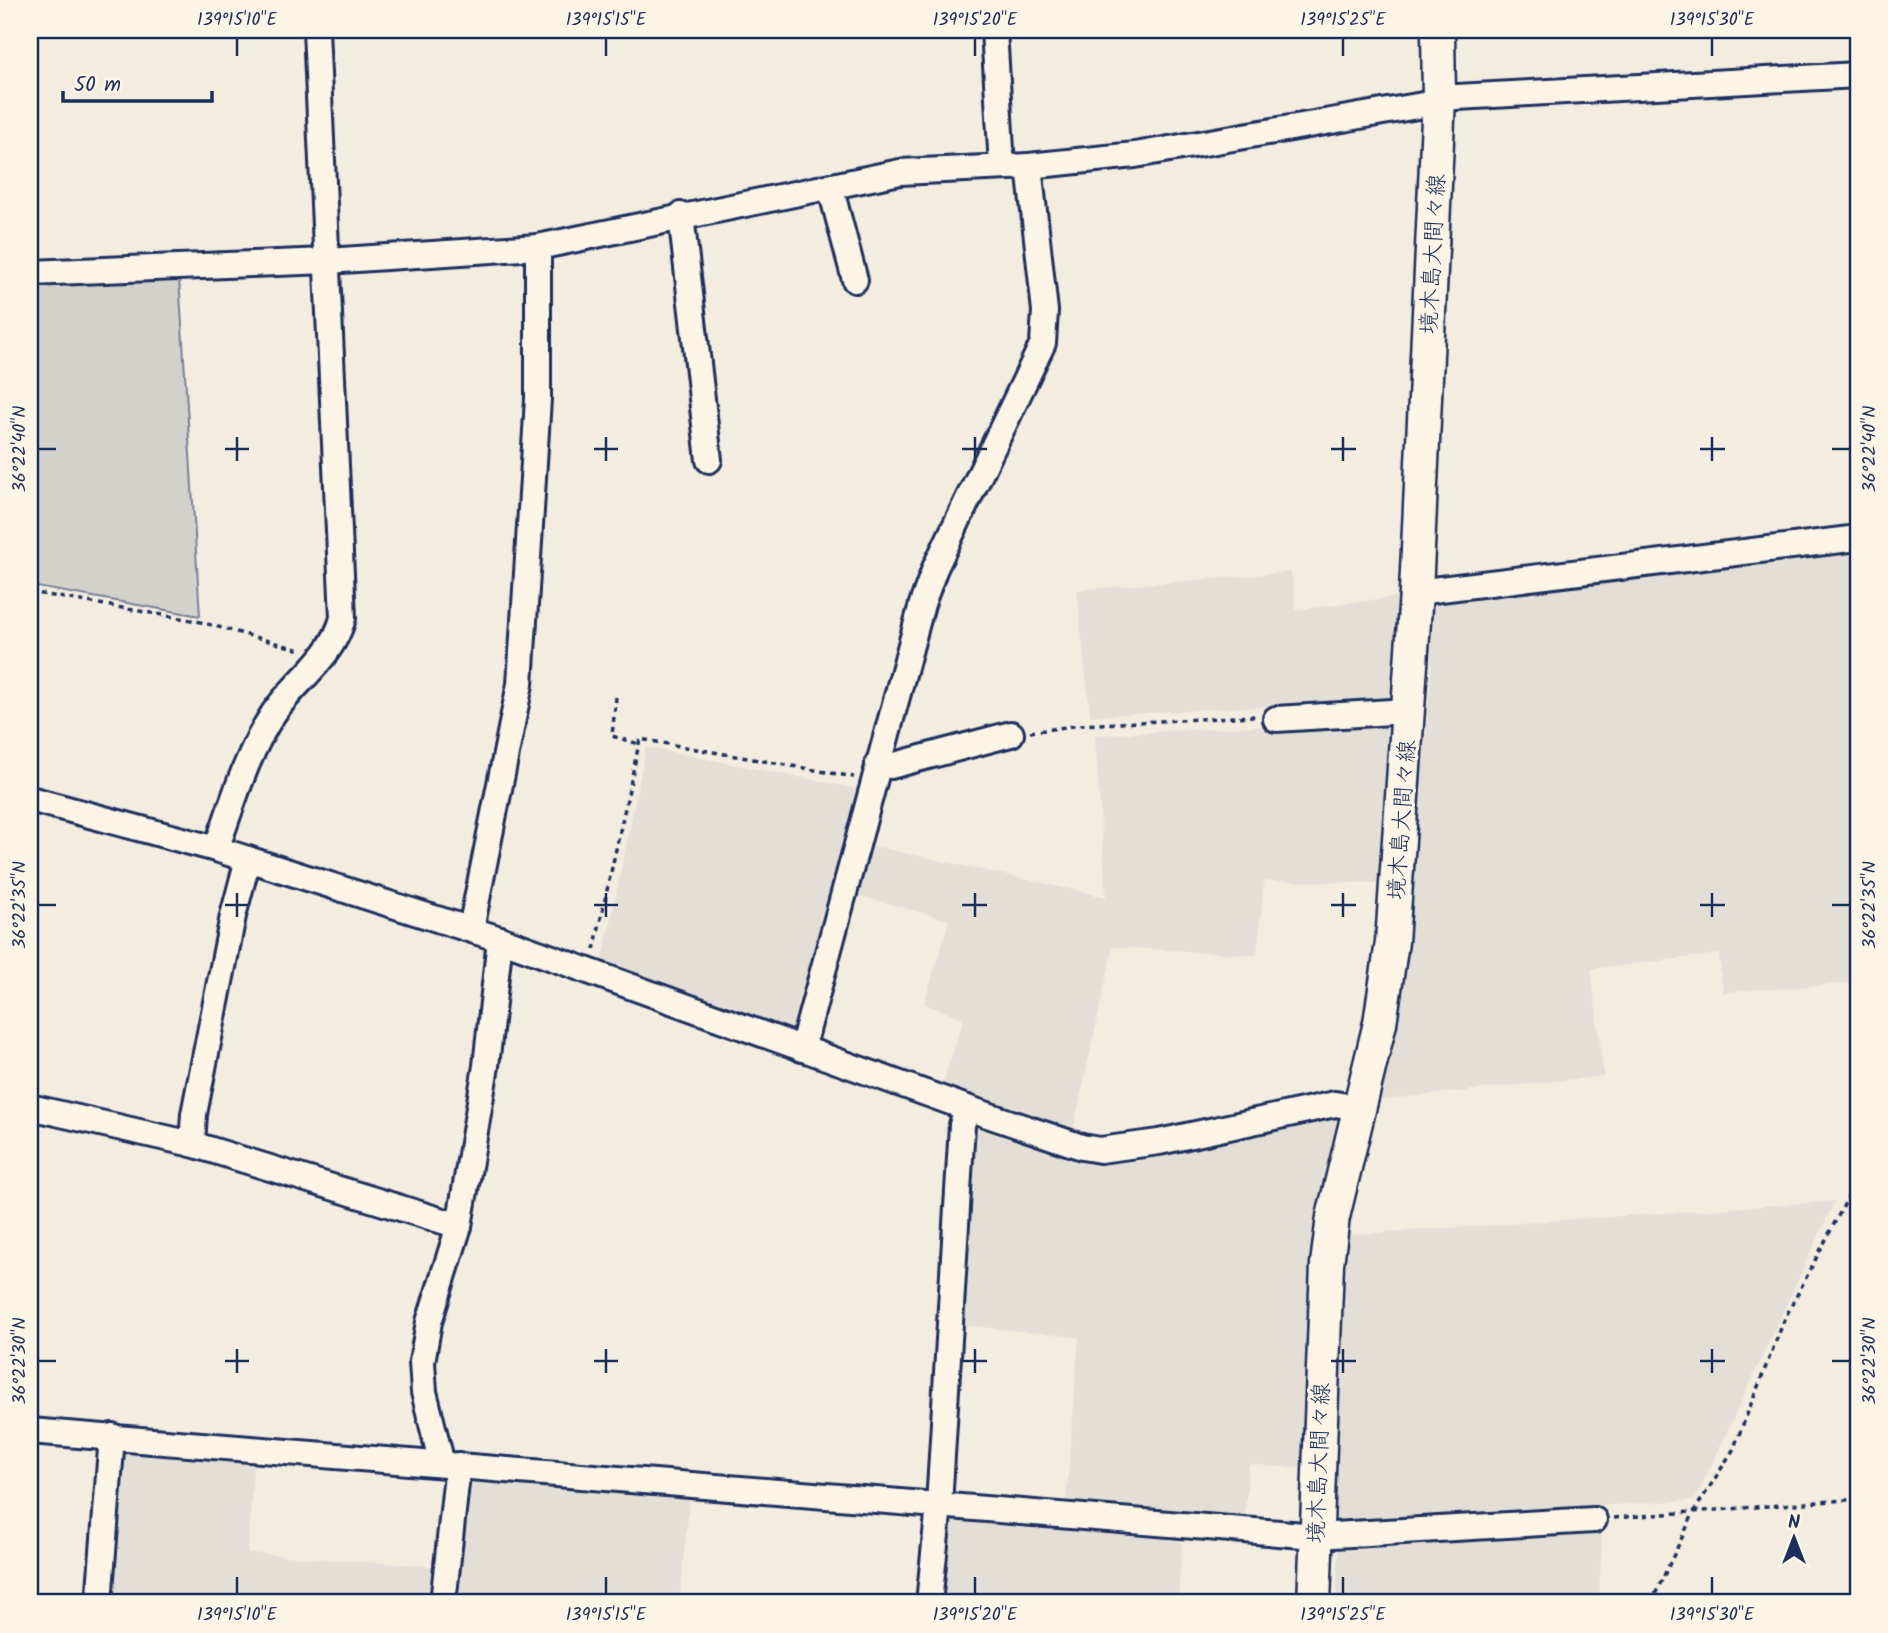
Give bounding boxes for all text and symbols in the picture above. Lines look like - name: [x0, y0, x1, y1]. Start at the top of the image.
- text: 139°15'10"E: [197, 6, 277, 35]
- text: 139°15'15"E: [566, 6, 647, 35]
- text: 139°15'20"E: [933, 6, 1018, 35]
- text: 139°15'25"E: [1300, 6, 1386, 35]
- text: 139°15'30"E: [1670, 6, 1755, 35]
- scale bar: [63, 60, 212, 104]
- text: 50 m: [74, 69, 121, 102]
- street label: 境木島大間々線: [1412, 173, 1456, 335]
- text: 36°22'40"N: [6, 406, 35, 492]
- text: 36°22'40"N: [1856, 406, 1885, 492]
- street label: 境木島大間々線: [1379, 739, 1427, 902]
- text: 36°22'35"N: [6, 861, 35, 949]
- text: 36°22'35"N: [1856, 861, 1885, 949]
- text: 36°22'30"N: [6, 1317, 35, 1405]
- text: 36°22'30"N: [1856, 1317, 1885, 1405]
- street label: 境木島大間々線: [1299, 1382, 1341, 1544]
- north arrow: [1758, 1504, 1828, 1574]
- text: N: [1788, 1508, 1800, 1538]
- text: 139°15'10"E: [197, 1601, 277, 1630]
- text: 139°15'15"E: [566, 1601, 647, 1630]
- text: 139°15'20"E: [933, 1601, 1018, 1630]
- text: 139°15'25"E: [1300, 1601, 1386, 1630]
- text: 139°15'30"E: [1670, 1601, 1755, 1630]

